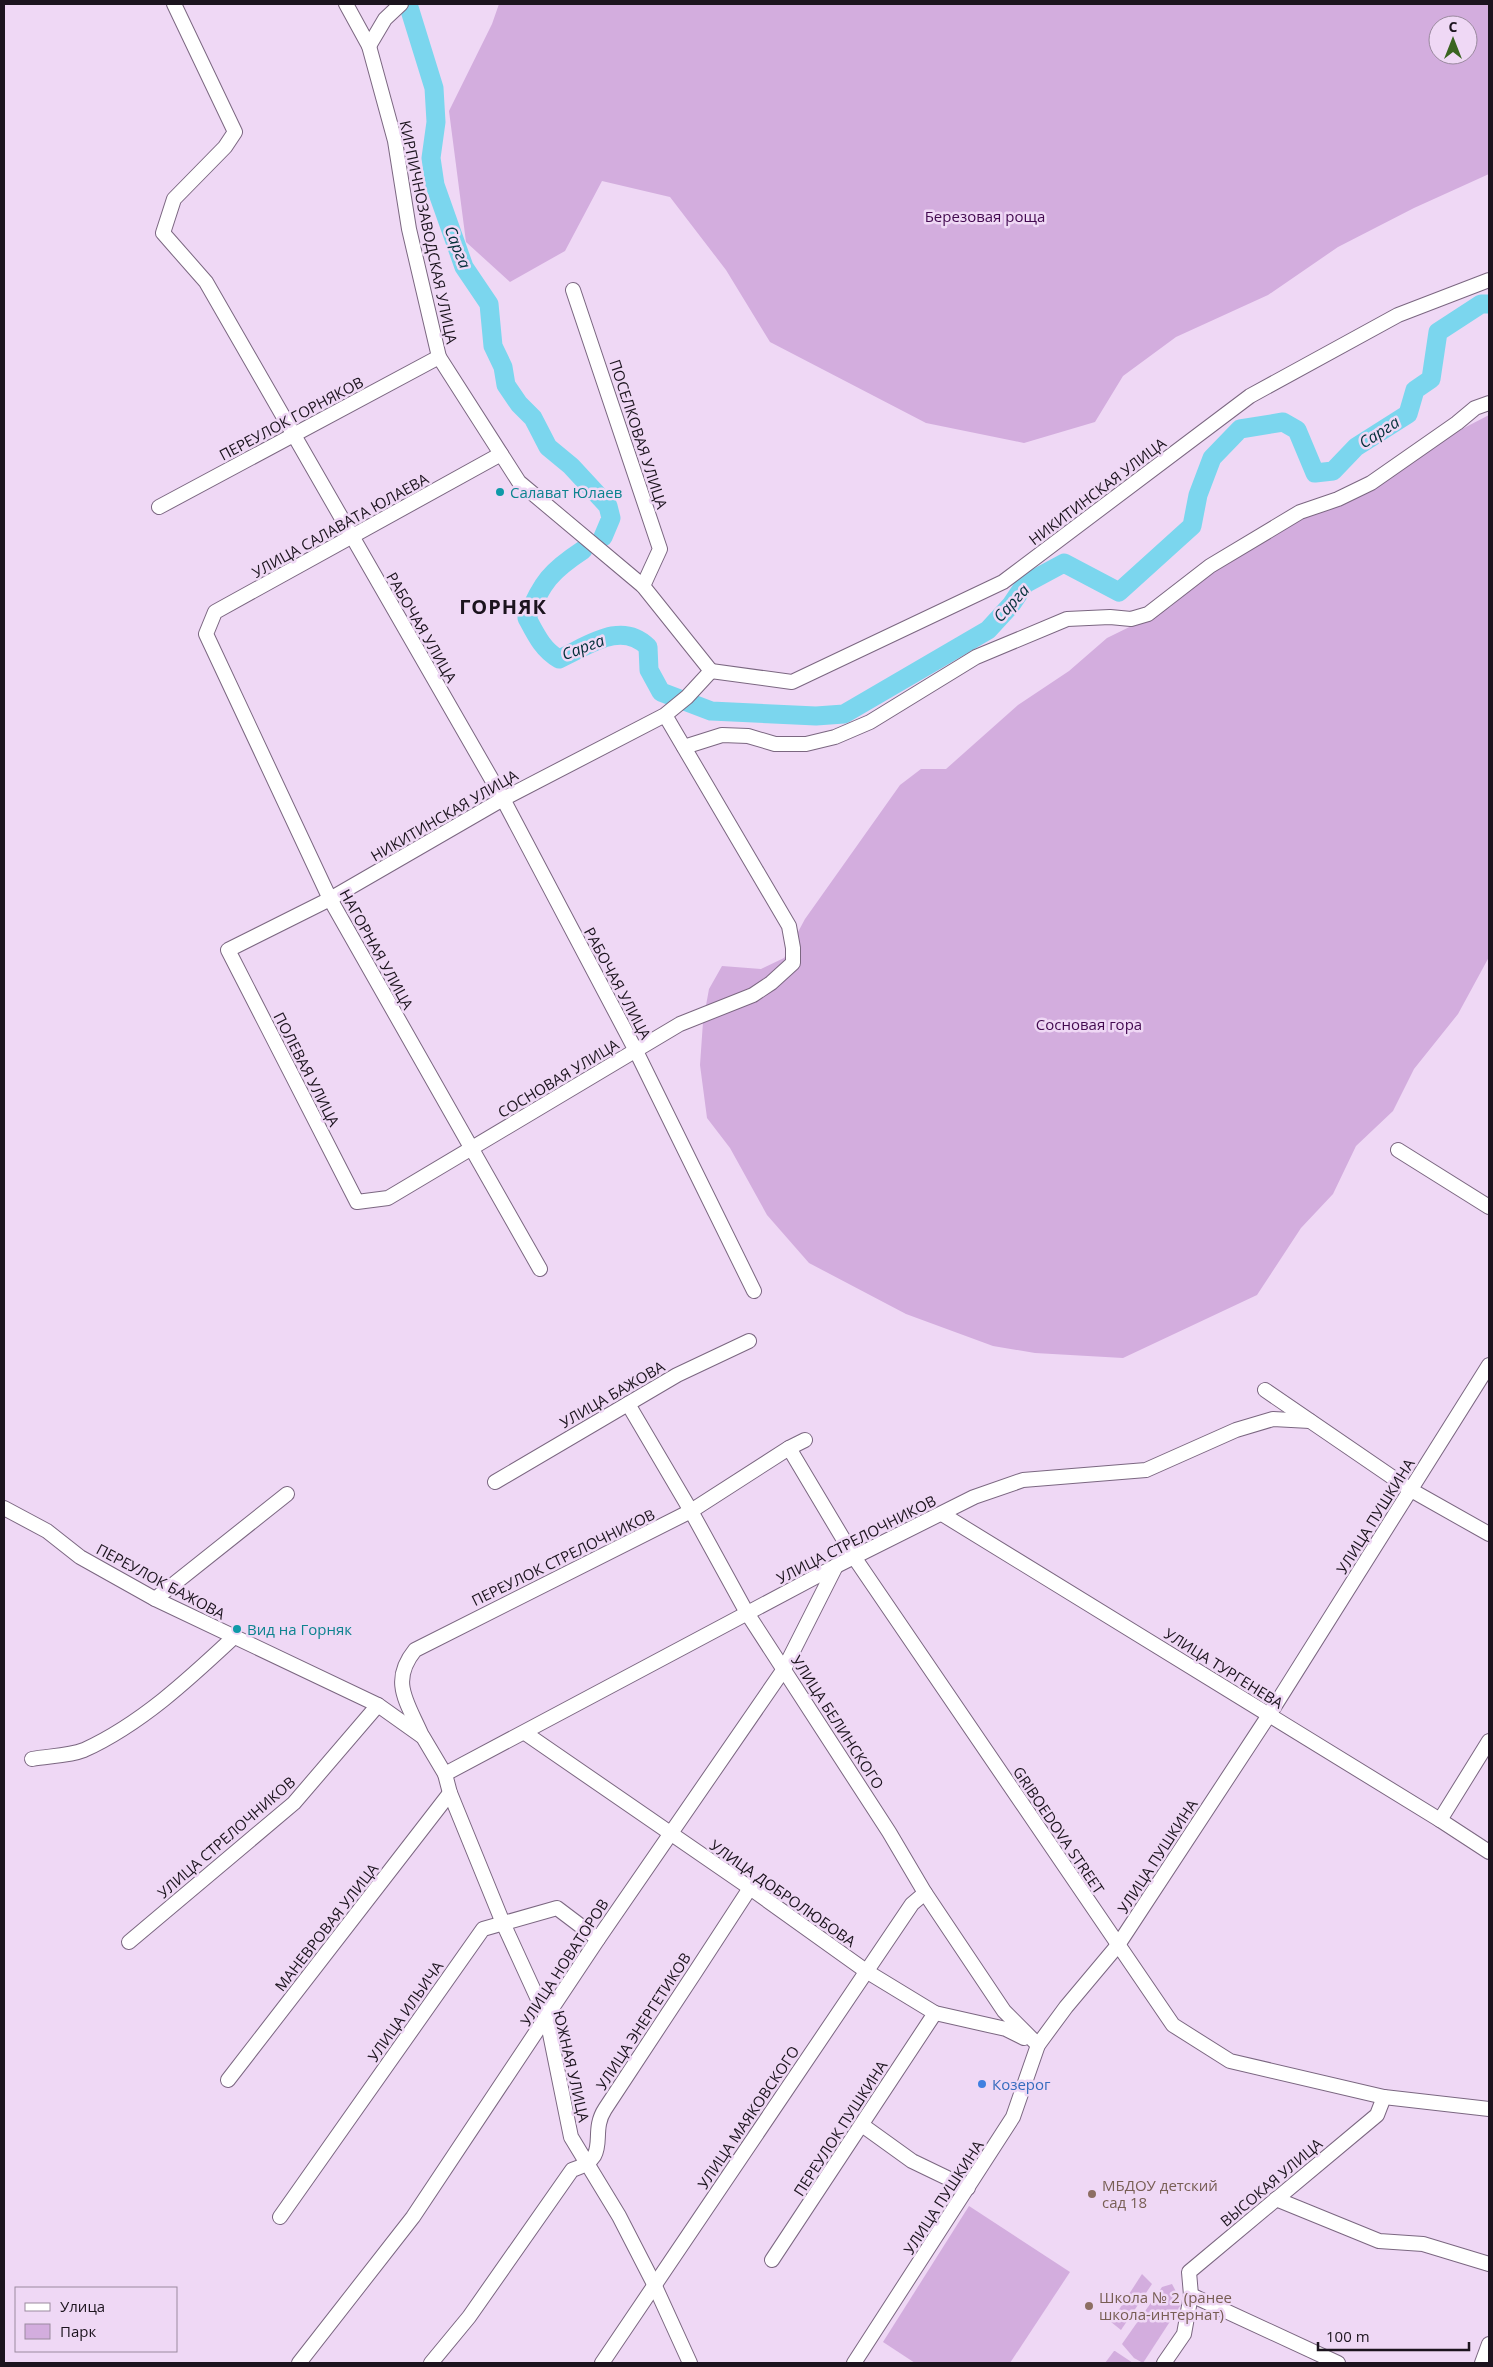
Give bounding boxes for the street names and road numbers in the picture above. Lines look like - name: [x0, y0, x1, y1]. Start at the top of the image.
- street label: КИРПИЧНОЗАВОДСКАЯ УЛИЦА: [396, 118, 463, 346]
- street label: ПОСЕЛКОВАЯ УЛИЦА: [605, 357, 673, 512]
- street label: ПЕРЕУЛОК ГОРНЯКОВ: [215, 371, 367, 465]
- street label: НИКИТИНСКАЯ УЛИЦА: [1024, 432, 1170, 549]
- street label: УЛИЦА САЛАВАТА ЮЛАЕВА: [248, 468, 432, 582]
- street label: РАБОЧАЯ УЛИЦА: [382, 568, 462, 686]
- street label: НИКИТИНСКАЯ УЛИЦА: [367, 764, 522, 865]
- street label: НАГОРНАЯ УЛИЦА: [336, 885, 419, 1013]
- street label: РАБОЧАЯ УЛИЦА: [580, 923, 656, 1043]
- street label: ПОЛЕВАЯ УЛИЦА: [270, 1008, 345, 1130]
- street label: СОСНОВАЯ УЛИЦА: [494, 1034, 623, 1122]
- street label: УЛИЦА БАЖОВА: [556, 1356, 668, 1432]
- street label: УЛИЦА ПУШКИНА: [1331, 1454, 1419, 1577]
- street label: УЛИЦА СТРЕЛОЧНИКОВ: [773, 1490, 939, 1588]
- street label: ПЕРЕУЛОК СТРЕЛОЧНИКОВ: [468, 1504, 658, 1610]
- street label: ПЕРЕУЛОК БАЖОВА: [93, 1539, 229, 1624]
- street label: УЛИЦА ТУРГЕНЕВА: [1161, 1623, 1288, 1713]
- street label: УЛИЦА БЕЛИНСКОГО: [787, 1651, 889, 1793]
- street label: GRIBOEDOVA STREET: [1009, 1762, 1110, 1898]
- street label: УЛИЦА СТРЕЛОЧНИКОВ: [153, 1772, 299, 1902]
- street label: УЛИЦА ПУШКИНА: [1113, 1795, 1202, 1917]
- street label: УЛИЦА ДОБРОЛЮБОВА: [706, 1835, 860, 1951]
- street label: МАНЕВРОВАЯ УЛИЦА: [270, 1859, 383, 1995]
- street label: УЛИЦА НОВАТОРОВ: [515, 1895, 613, 2029]
- street label: УЛИЦА ЭНЕРГЕТИКОВ: [591, 1949, 695, 2093]
- street label: УЛИЦА ИЛЬИЧА: [363, 1956, 447, 2065]
- street label: ЮЖНАЯ УЛИЦА: [549, 2008, 595, 2124]
- street label: УЛИЦА МАЯКОВСКОГО: [693, 2042, 803, 2192]
- street label: ПЕРЕУЛОК ПУШКИНА: [789, 2056, 892, 2200]
- street label: ВЫСОКАЯ УЛИЦА: [1216, 2133, 1327, 2231]
- street label: УЛИЦА ПУШКИНА: [899, 2136, 988, 2258]

